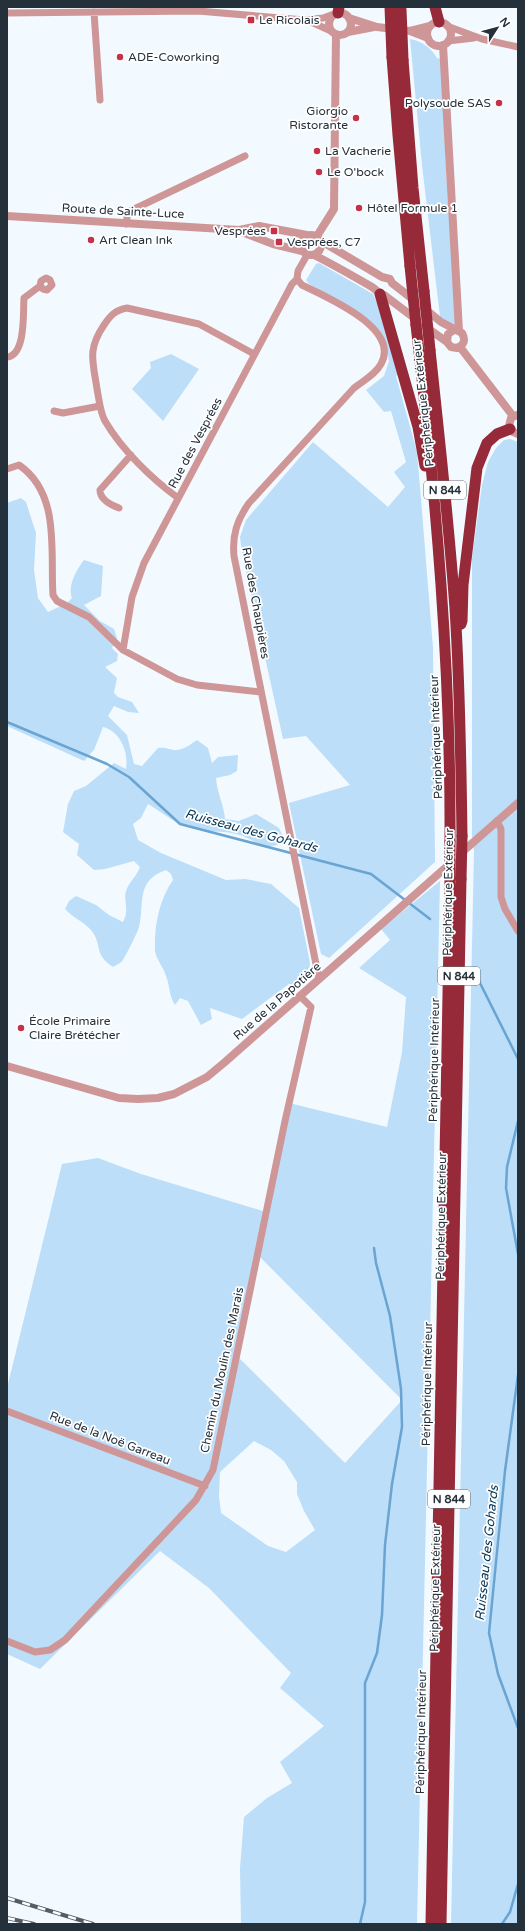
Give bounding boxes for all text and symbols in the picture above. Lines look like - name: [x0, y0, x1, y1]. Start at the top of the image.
- north arrow: [477, 8, 517, 48]
- place label: Le Ricolais: [259, 13, 320, 27]
- marker: Le Ricolais: [246, 15, 256, 25]
- text: N: [497, 15, 513, 30]
- place label: ADE-Coworking: [128, 50, 220, 64]
- marker: ADE-Coworking: [115, 52, 125, 62]
- place label: Polysoude SAS: [405, 96, 491, 110]
- marker: Polysoude SAS: [494, 98, 504, 108]
- place label: Giorgio Ristorante: [289, 104, 348, 132]
- marker: Giorgio Ristorante: [351, 113, 361, 123]
- place label: La Vacherie: [325, 144, 391, 158]
- marker: La Vacherie: [312, 146, 322, 156]
- place label: Le O'bock: [327, 165, 384, 179]
- marker: Le O'bock: [314, 167, 324, 177]
- street label: Route de Sainte-Luce: [61, 201, 185, 221]
- place label: Hôtel Formule 1: [367, 201, 458, 215]
- marker: Hôtel Formule 1: [354, 203, 364, 213]
- place label: Vesprées: [214, 224, 266, 238]
- marker: Vesprées: [269, 226, 279, 236]
- place label: Art Clean Ink: [99, 233, 173, 247]
- marker: Art Clean Ink: [86, 235, 96, 245]
- place label: Vesprées, C7: [287, 235, 361, 249]
- marker: Vesprées, C7: [274, 237, 284, 247]
- street label: Périphérique Extérieur: [409, 338, 437, 467]
- street label: Rue des Vesprées: [165, 395, 225, 491]
- road number: N 844: [424, 481, 466, 499]
- street label: Rue des Chaupières: [239, 546, 273, 660]
- street label: Périphérique Intérieur: [427, 674, 445, 799]
- water label: Ruisseau des Gohards: [183, 806, 320, 857]
- street label: Périphérique Extérieur: [440, 827, 456, 956]
- street label: Rue de la Papotière: [231, 959, 324, 1043]
- road number: N 844: [438, 967, 480, 985]
- street label: Périphérique Intérieur: [426, 997, 442, 1122]
- place label: École Primaire Claire Brétécher: [29, 1014, 121, 1042]
- marker: École Primaire Claire Brétécher: [16, 1023, 26, 1033]
- street label: Périphérique Extérieur: [433, 1151, 449, 1280]
- street label: Chemin du Moulin des Marais: [198, 1286, 246, 1454]
- street label: Périphérique Intérieur: [419, 1321, 435, 1446]
- street label: Rue de la Noë Garreau: [48, 1408, 172, 1468]
- water label: Ruisseau des Gohards: [472, 1484, 502, 1622]
- road number: N 844: [428, 1490, 470, 1508]
- street label: Périphérique Extérieur: [427, 1523, 443, 1652]
- street label: Périphérique Intérieur: [413, 1669, 429, 1794]

